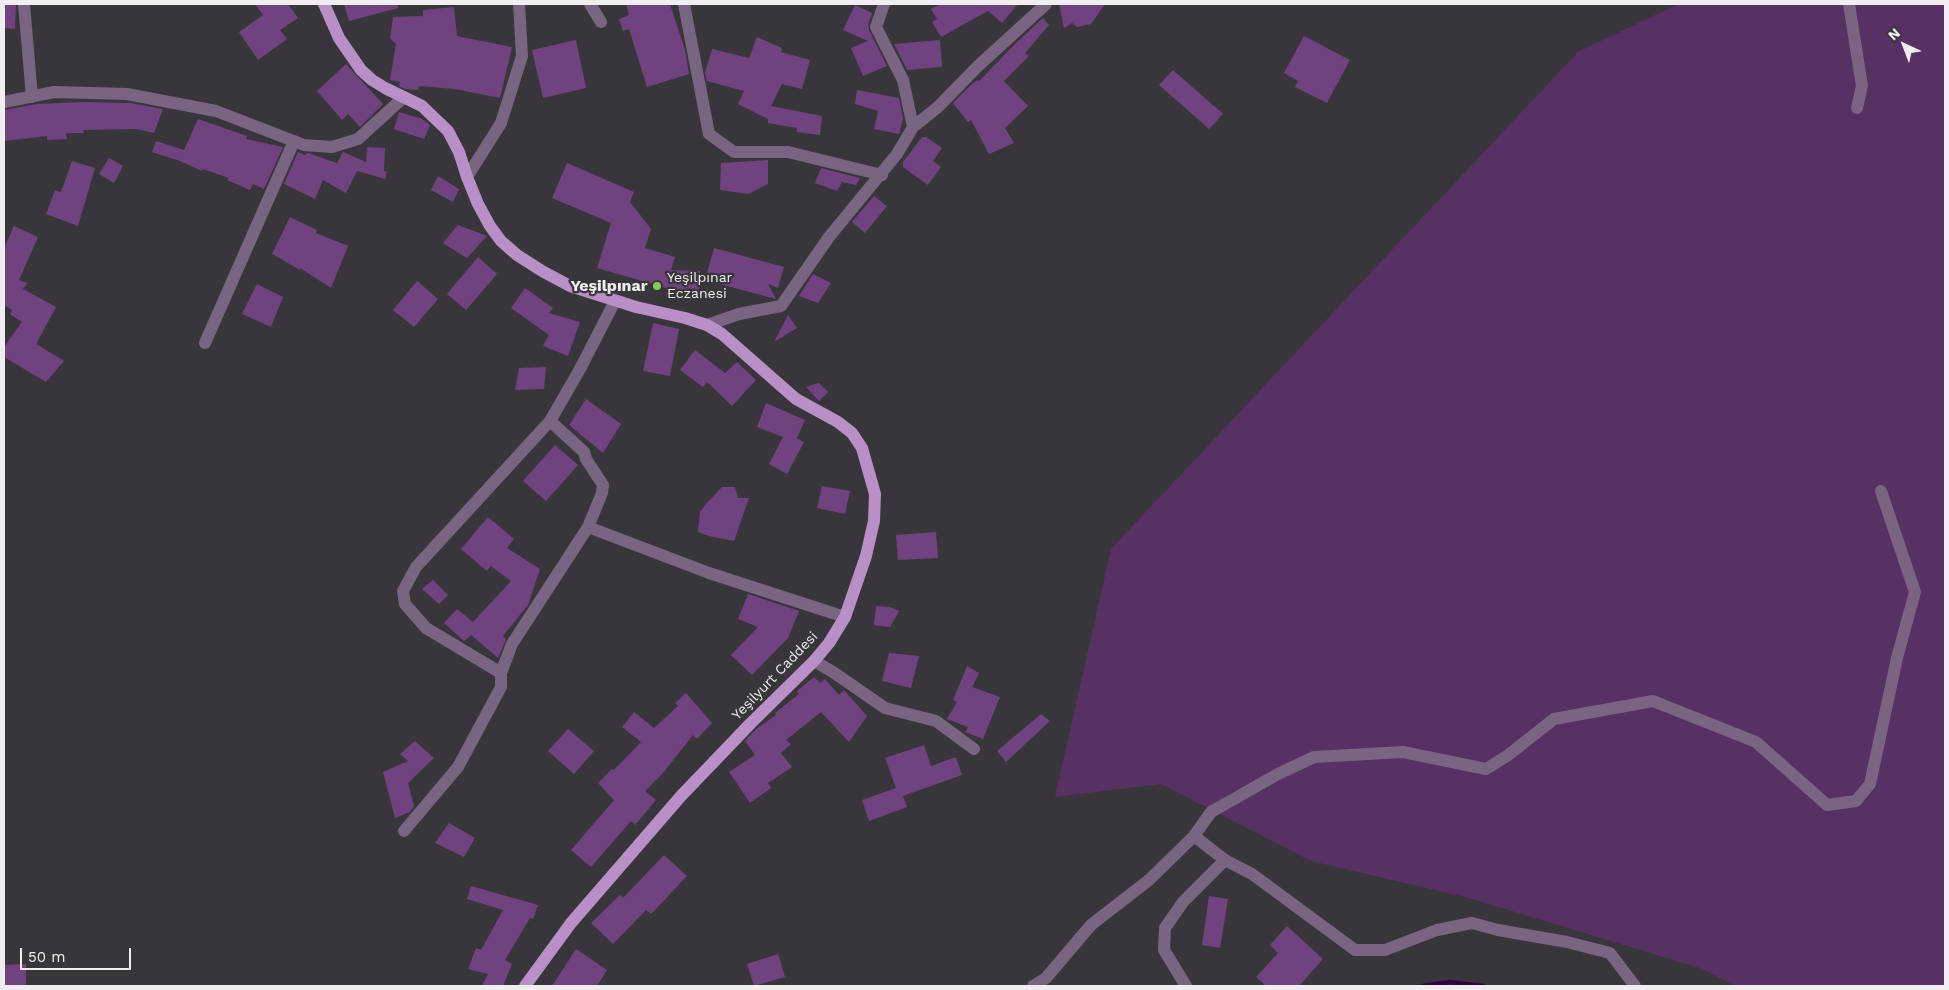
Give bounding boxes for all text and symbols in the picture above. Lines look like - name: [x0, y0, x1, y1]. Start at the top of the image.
- north arrow: [1879, 20, 1929, 70]
- text: N: [1885, 25, 1903, 43]
- place label: Yeşilpınar Eczanesi: [667, 270, 732, 302]
- district label: Yeşilpınar: [570, 276, 648, 296]
- marker: Yeşilpınar Eczanesi: [651, 280, 663, 292]
- street label: Yeşilyurt Caddesi: [729, 628, 821, 724]
- scale bar: [22, 938, 134, 970]
- text: 50 m: [28, 948, 65, 966]

